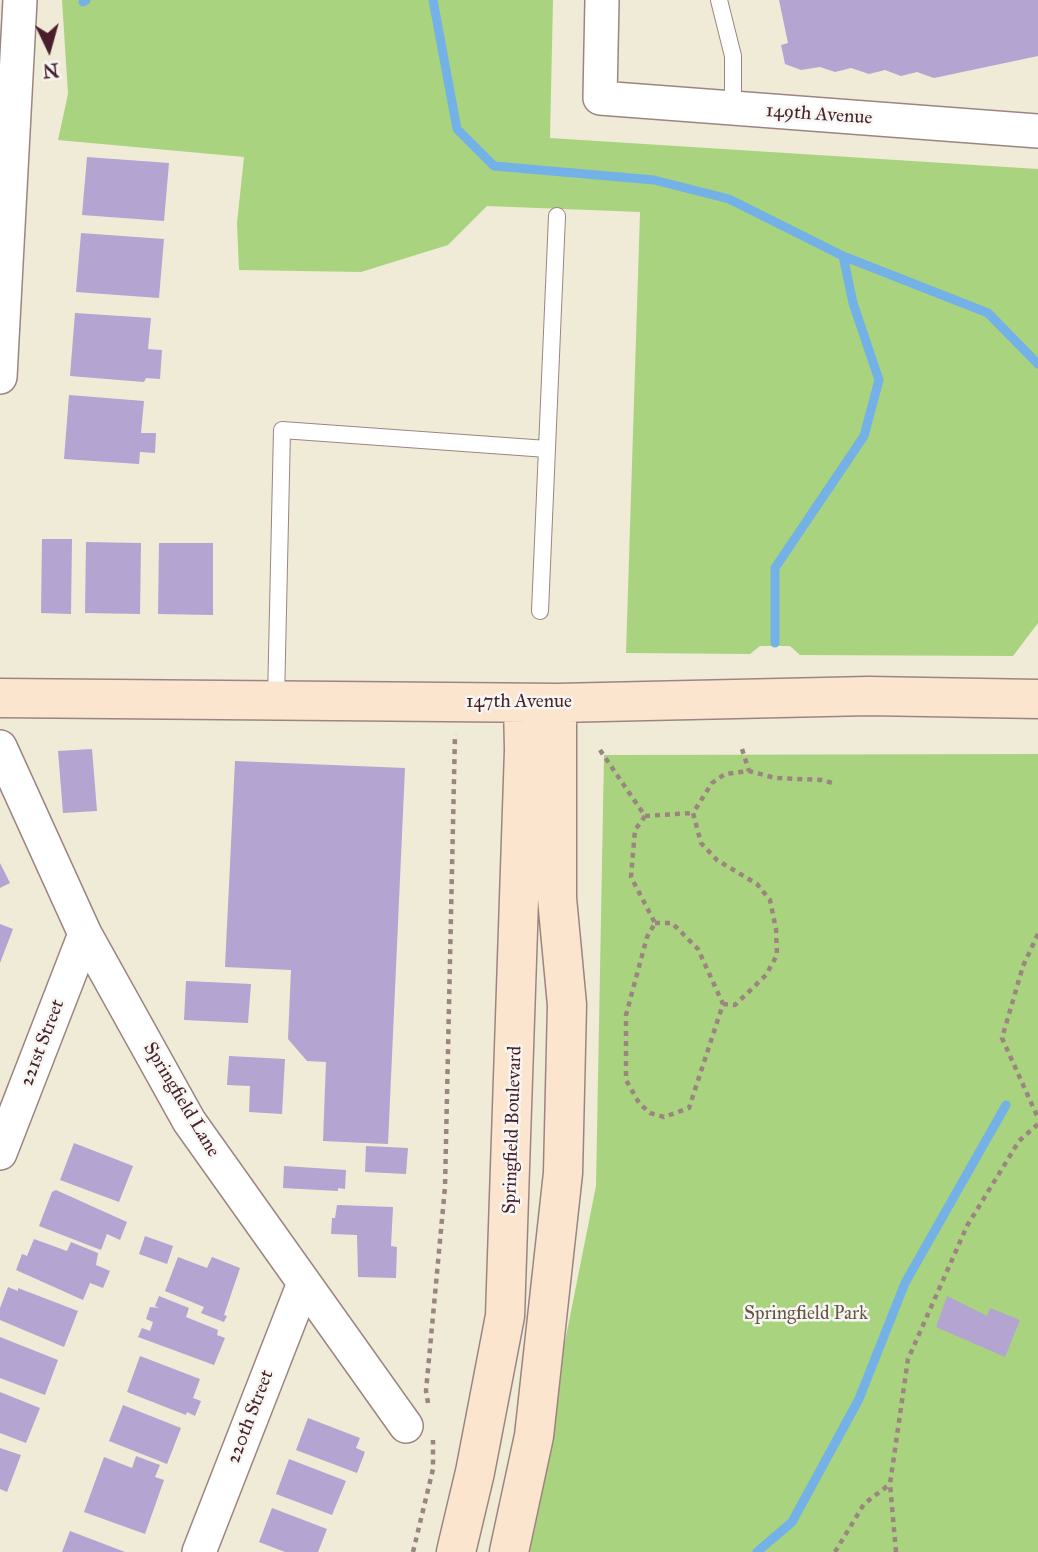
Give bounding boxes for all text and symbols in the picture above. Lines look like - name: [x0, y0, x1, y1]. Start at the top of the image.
- north arrow: [14, 14, 84, 84]
- text: N: [42, 58, 60, 83]
- street label: 149th Avenue: [765, 100, 873, 130]
- street label: 147th Avenue: [466, 691, 572, 713]
- street label: 221st Street: [16, 996, 70, 1090]
- street label: Springfield Lane: [138, 1039, 224, 1161]
- street label: Springfield Boulevard: [499, 1045, 527, 1215]
- park label: Springfield Park: [744, 1303, 868, 1325]
- street label: 220th Street: [223, 1367, 279, 1467]

